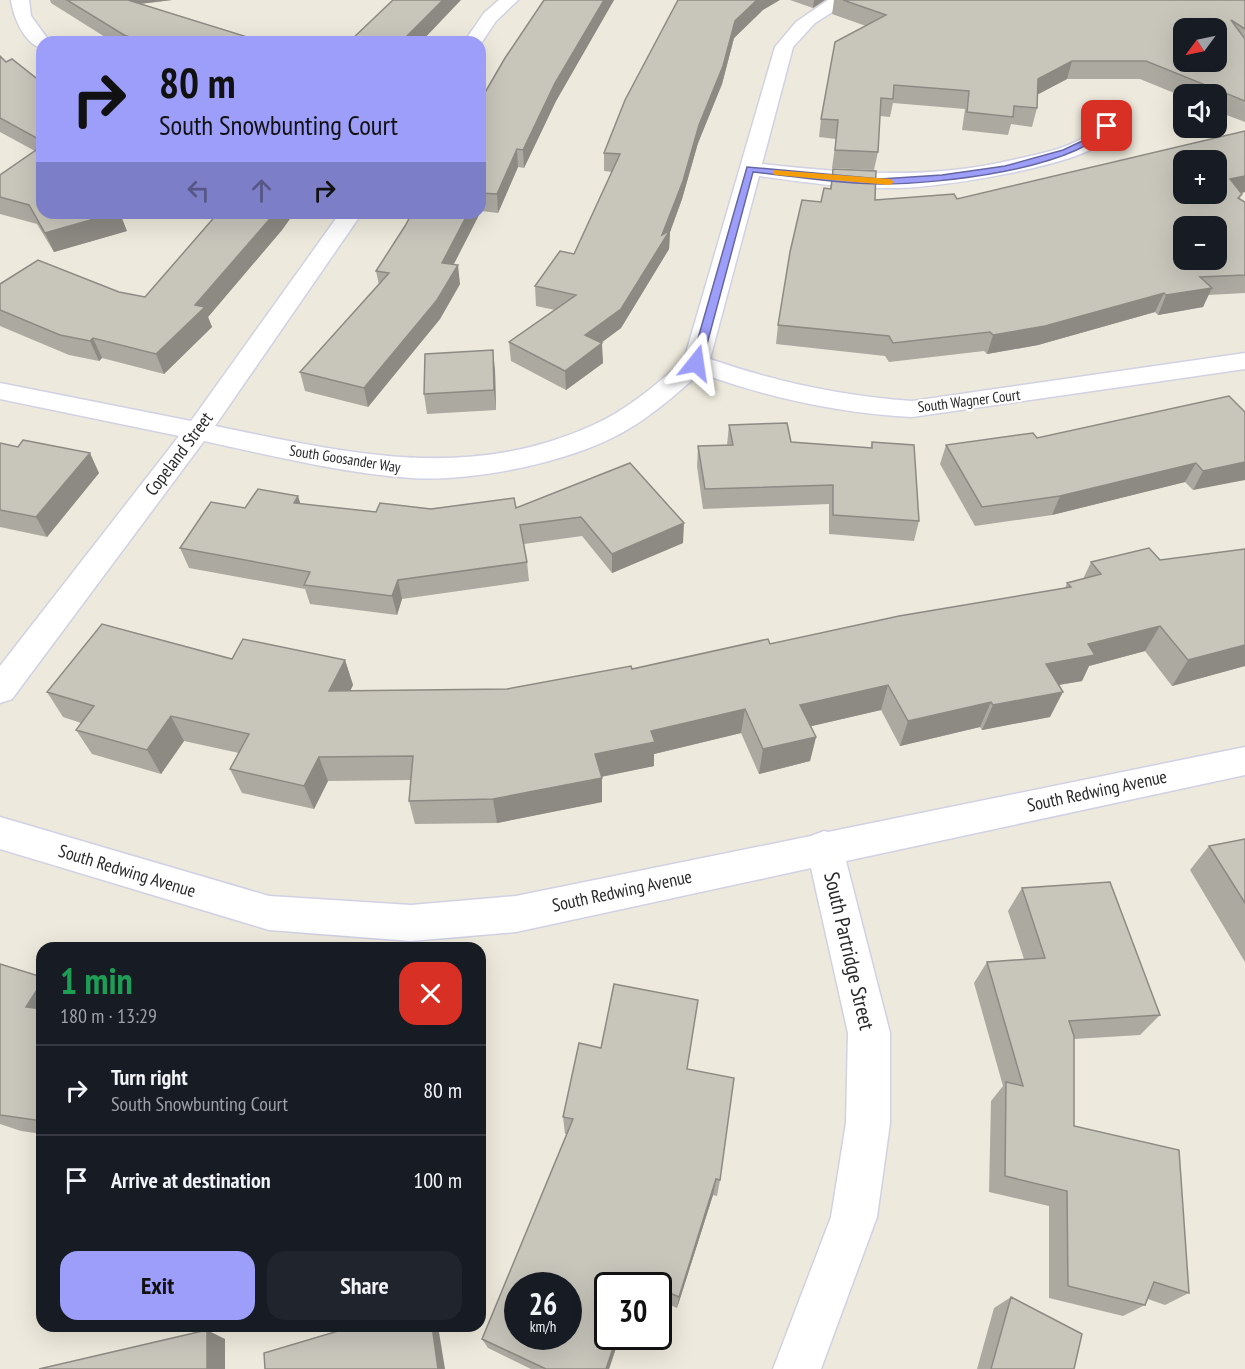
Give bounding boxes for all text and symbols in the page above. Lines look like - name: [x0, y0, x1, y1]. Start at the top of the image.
- north arrow: [1173, 18, 1227, 72]
- map controls: [1173, 18, 1227, 270]
- text: 80 m: [159, 55, 236, 110]
- icon: right: [60, 60, 138, 138]
- button: sound: [1173, 84, 1227, 138]
- pin: [1081, 100, 1132, 151]
- text: South Snowbunting Court: [159, 108, 398, 142]
- icon: arrive: [1090, 109, 1123, 142]
- button: +: [1173, 150, 1227, 204]
- icon: left: [182, 174, 215, 207]
- icon: ahead: [245, 174, 278, 207]
- icon: right: [308, 174, 341, 207]
- button: −: [1173, 216, 1227, 270]
- position arrow: [664, 331, 728, 395]
- street label: South Wagner Court: [917, 385, 1021, 416]
- street label: Copeland Street: [140, 407, 218, 500]
- street label: South Goosander Way: [288, 440, 402, 477]
- street label: South Redwing Avenue: [1025, 764, 1169, 817]
- street label: South Redwing Avenue: [56, 839, 199, 902]
- street label: South Redwing Avenue: [550, 864, 694, 917]
- street label: South Partridge Street: [818, 869, 881, 1033]
- text: 1 min: [60, 957, 133, 1004]
- button: close: [399, 962, 462, 1025]
- text: 180 m · 13:29: [60, 1003, 157, 1029]
- text: Turn right: [111, 1063, 188, 1091]
- icon: right: [60, 1074, 93, 1107]
- text: 80 m: [423, 1076, 462, 1104]
- text: South Snowbunting Court: [111, 1091, 288, 1117]
- icon: arrive: [60, 1164, 93, 1197]
- text: Arrive at destination: [111, 1166, 271, 1194]
- text: 100 m: [413, 1166, 462, 1194]
- button: Exit: [60, 1251, 255, 1320]
- button: Share: [267, 1251, 462, 1320]
- speed limit sign: 30: [594, 1272, 672, 1350]
- text: 26: [529, 1284, 557, 1323]
- text: km/h: [530, 1317, 556, 1336]

